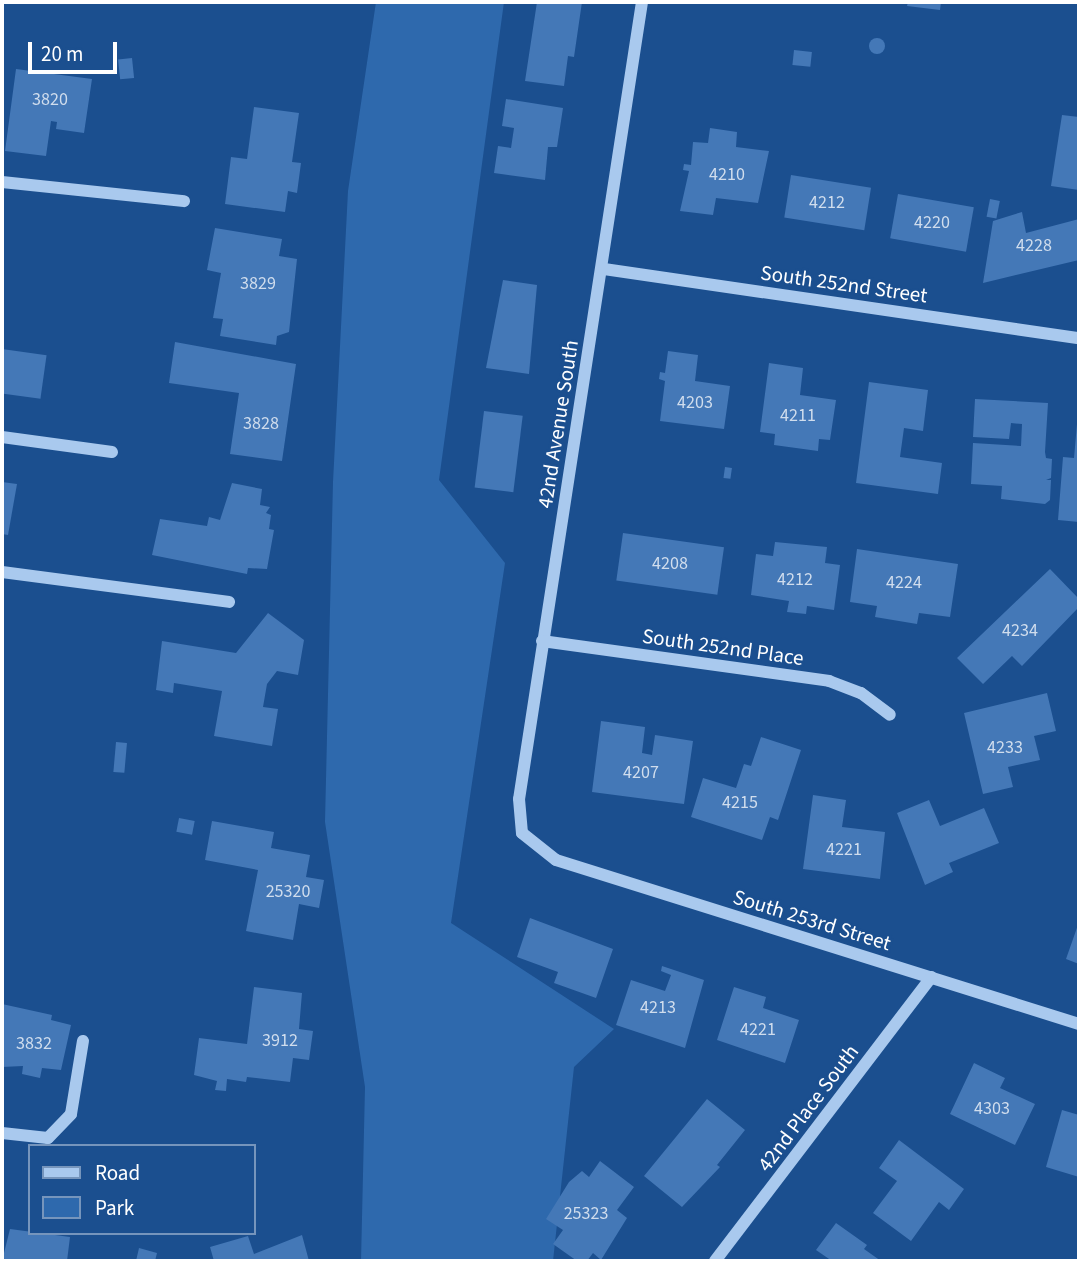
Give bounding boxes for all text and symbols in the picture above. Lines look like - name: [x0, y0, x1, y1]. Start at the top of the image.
- scale bar: [32, 28, 121, 72]
- text: 20 m: [41, 39, 83, 69]
- house number: 3820: [32, 89, 68, 111]
- house number: 4210: [709, 164, 745, 186]
- house number: 4212: [809, 192, 845, 214]
- house number: 4220: [914, 212, 950, 234]
- house number: 4228: [1016, 235, 1052, 257]
- street label: South 252nd Street: [759, 260, 929, 308]
- house number: 3829: [240, 273, 276, 295]
- street label: 42nd Avenue South: [532, 338, 584, 510]
- house number: 4203: [677, 392, 713, 414]
- house number: 4211: [780, 405, 816, 427]
- house number: 3828: [243, 413, 279, 435]
- house number: 4208: [652, 553, 688, 575]
- house number: 4212: [777, 569, 813, 591]
- house number: 4224: [886, 572, 922, 594]
- house number: 4234: [1002, 620, 1038, 642]
- street label: South 252nd Place: [641, 623, 805, 671]
- house number: 4233: [987, 737, 1023, 759]
- house number: 4207: [623, 762, 659, 784]
- house number: 4215: [722, 792, 758, 814]
- house number: 4221: [826, 839, 862, 861]
- house number: 25320: [266, 881, 310, 903]
- street label: South 253rd Street: [730, 884, 894, 956]
- house number: 4213: [640, 997, 676, 1019]
- house number: 4221: [740, 1019, 776, 1041]
- house number: 3912: [262, 1030, 298, 1052]
- house number: 3832: [16, 1033, 52, 1055]
- street label: 42nd Place South: [752, 1040, 864, 1176]
- house number: 4303: [974, 1098, 1010, 1120]
- legend: [28, 1144, 256, 1235]
- text: Road: [95, 1158, 140, 1188]
- text: Park: [95, 1193, 134, 1223]
- house number: 25323: [564, 1203, 608, 1225]

